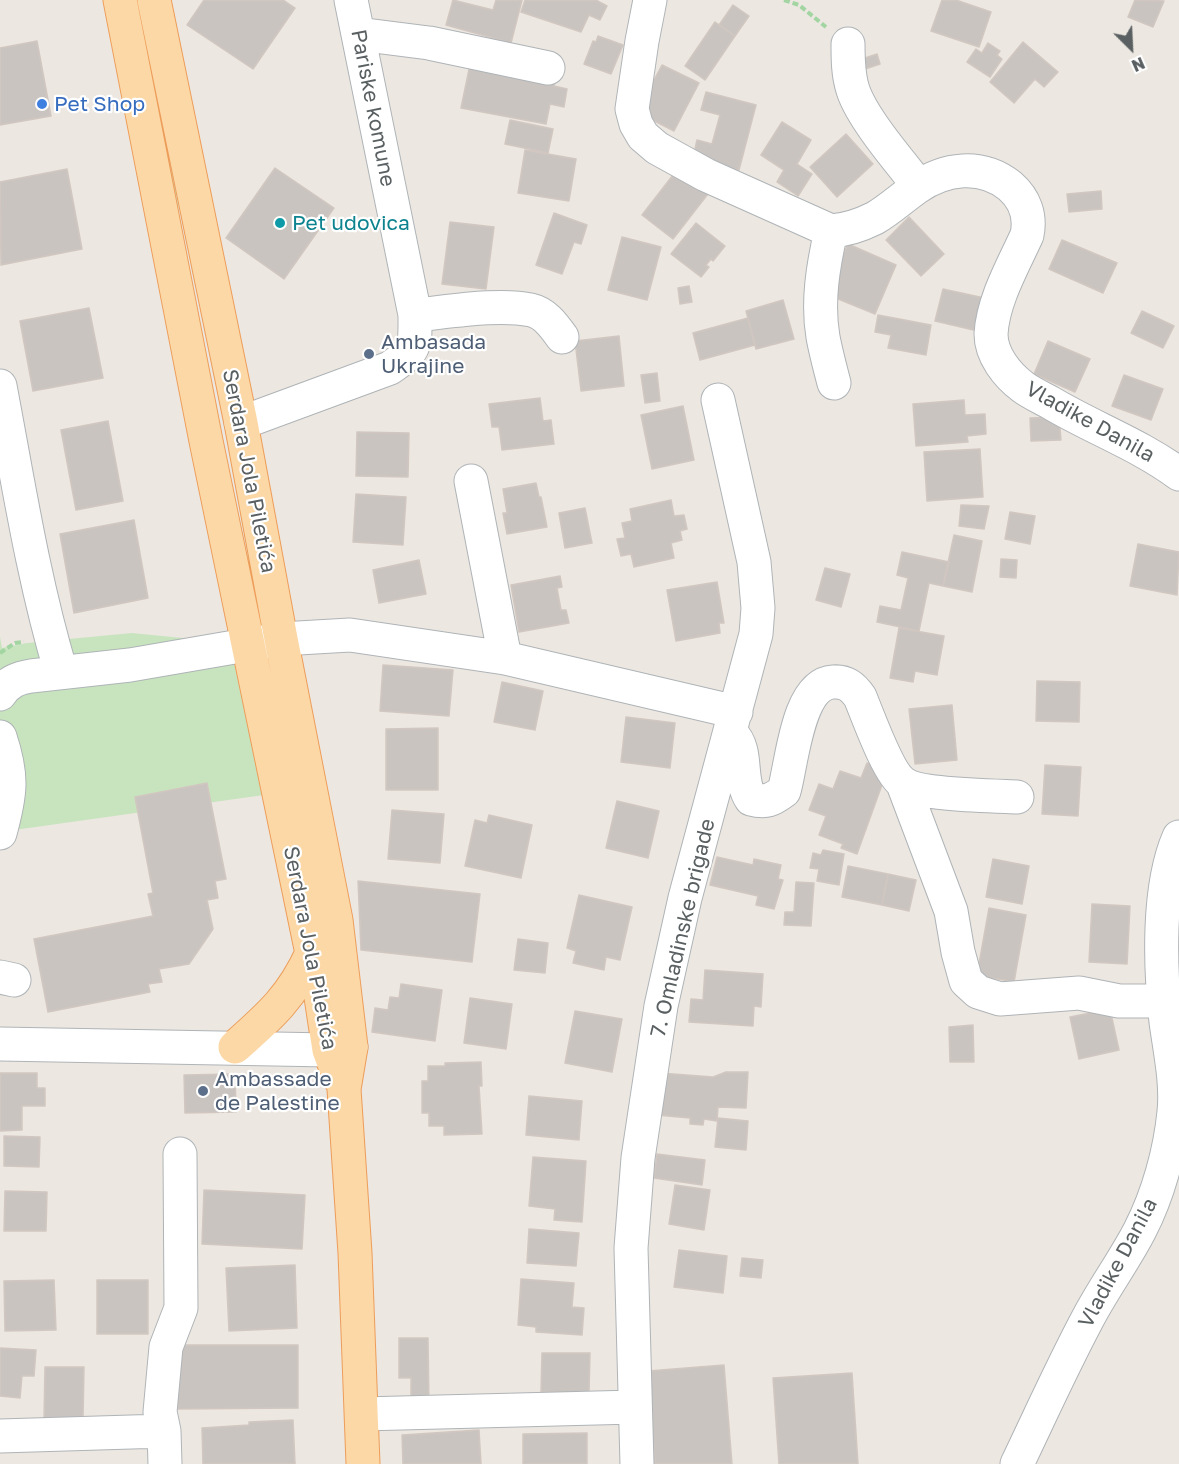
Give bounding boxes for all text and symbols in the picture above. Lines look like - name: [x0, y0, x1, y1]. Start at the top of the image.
- north arrow: [1101, 18, 1161, 78]
- street label: Pariske komune: [345, 27, 401, 189]
- text: N: [1129, 53, 1148, 76]
- place label: Pet Shop: [54, 91, 145, 117]
- marker: Pet Shop: [35, 97, 49, 111]
- place label: Pet udovica: [292, 210, 410, 236]
- marker: Pet udovica: [273, 216, 287, 230]
- place label: Ambasada Ukrajine: [381, 329, 486, 379]
- marker: Ambasada Ukrajine: [362, 347, 376, 361]
- street label: Serdara Jola Piletića: [217, 367, 281, 575]
- street label: Vladike Danila: [1021, 376, 1159, 468]
- street label: 7. Omladinske brigade: [646, 816, 720, 1040]
- street label: Serdara Jola Piletića: [278, 844, 342, 1052]
- place label: Ambassade de Palestine: [215, 1066, 340, 1116]
- marker: Ambassade de Palestine: [196, 1084, 210, 1098]
- street label: Vladike Danila: [1073, 1194, 1163, 1332]

